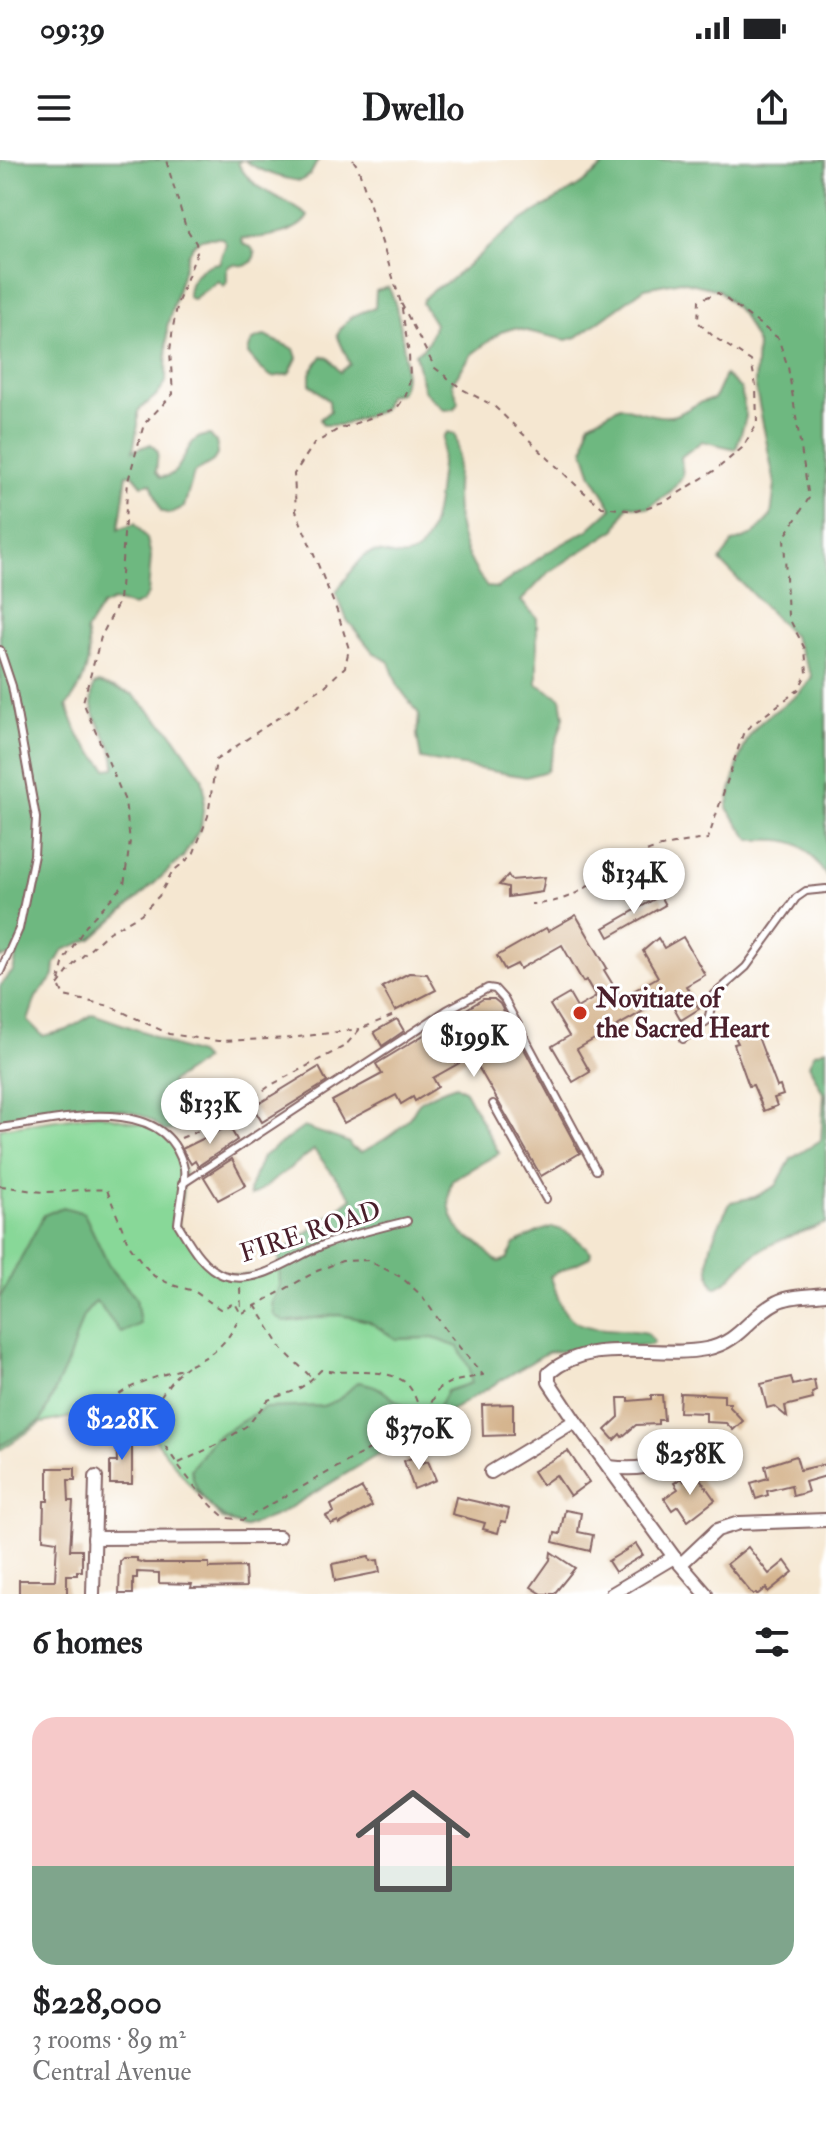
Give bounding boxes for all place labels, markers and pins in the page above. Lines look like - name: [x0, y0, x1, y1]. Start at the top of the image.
- pin: $134K: [578, 848, 690, 916]
- place label: Novitiate of the Sacred Heart: [595, 983, 770, 1045]
- marker: Novitiate of the Sacred Heart: [571, 1004, 589, 1022]
- pin: $199K: [418, 1011, 530, 1079]
- pin: $133K: [154, 1078, 266, 1146]
- pin: $228K: [66, 1394, 178, 1462]
- pin: $370K: [363, 1404, 475, 1472]
- pin: $258K: [634, 1429, 746, 1497]

